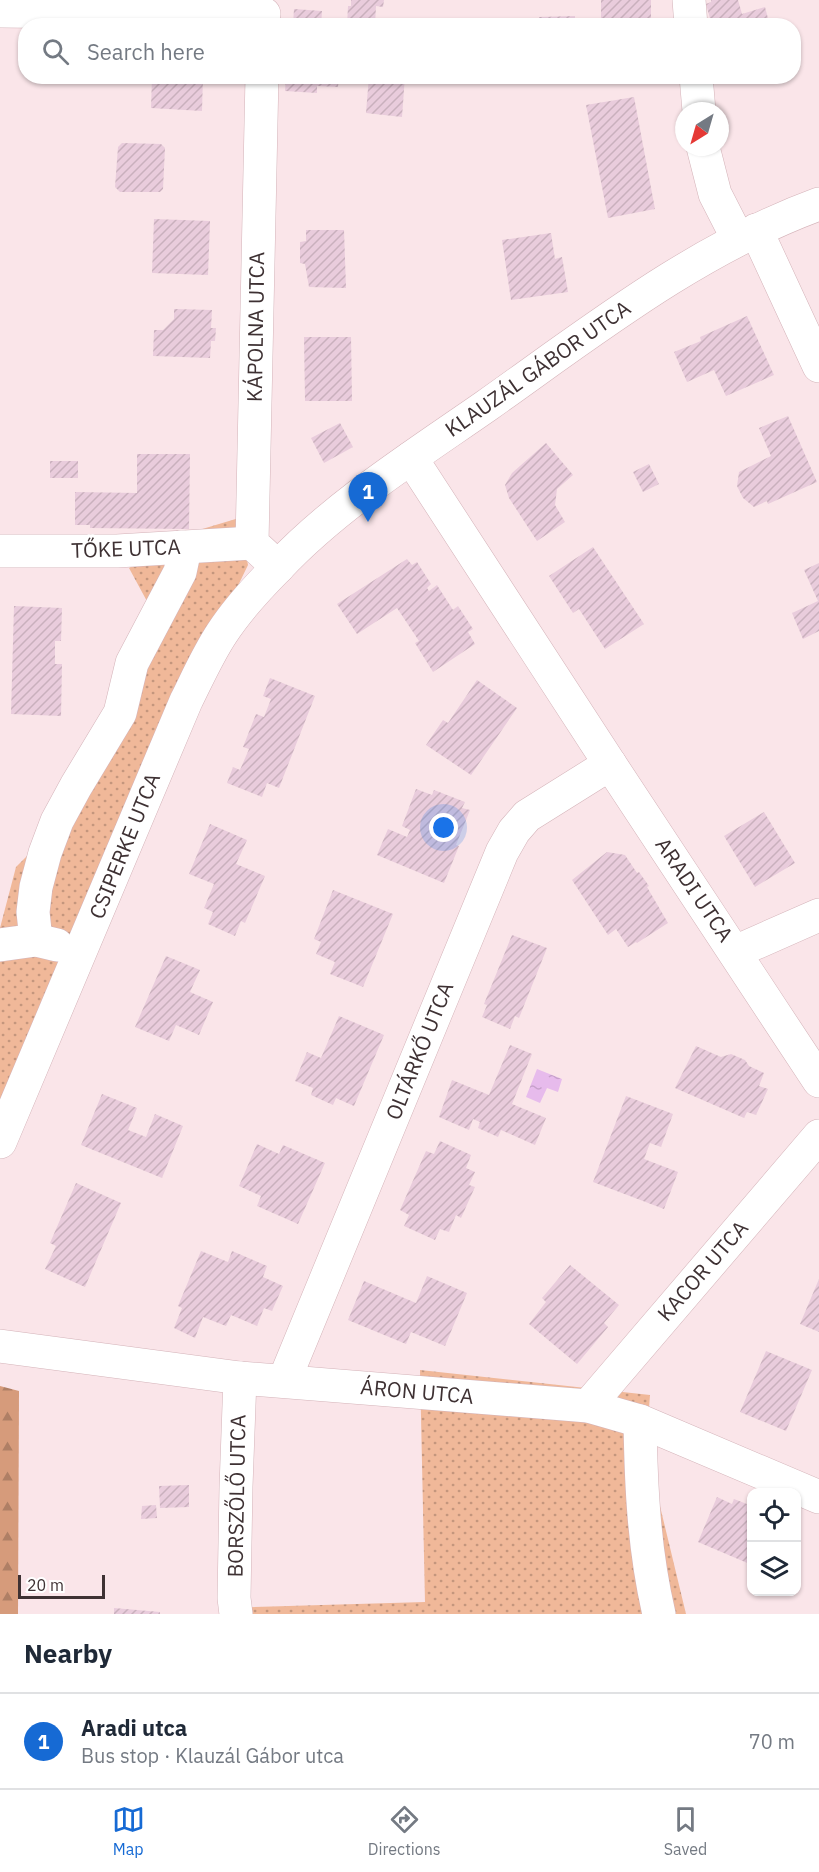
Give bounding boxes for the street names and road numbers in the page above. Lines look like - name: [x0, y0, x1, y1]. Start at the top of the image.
- street label: KÁPOLNA UTCA: [240, 251, 270, 402]
- street label: KLAUZÁL GÁBOR UTCA: [439, 294, 636, 443]
- street label: TŐKE UTCA: [71, 532, 181, 564]
- street label: CSIPERKE UTCA: [82, 769, 166, 923]
- street label: ARADI UTCA: [650, 832, 740, 947]
- street label: OLTÁRKŐ UTCA: [379, 978, 459, 1124]
- street label: KACOR UTCA: [651, 1214, 754, 1327]
- street label: ÁRON UTCA: [359, 1372, 475, 1410]
- street label: BORSZŐLŐ UTCA: [221, 1414, 251, 1578]

